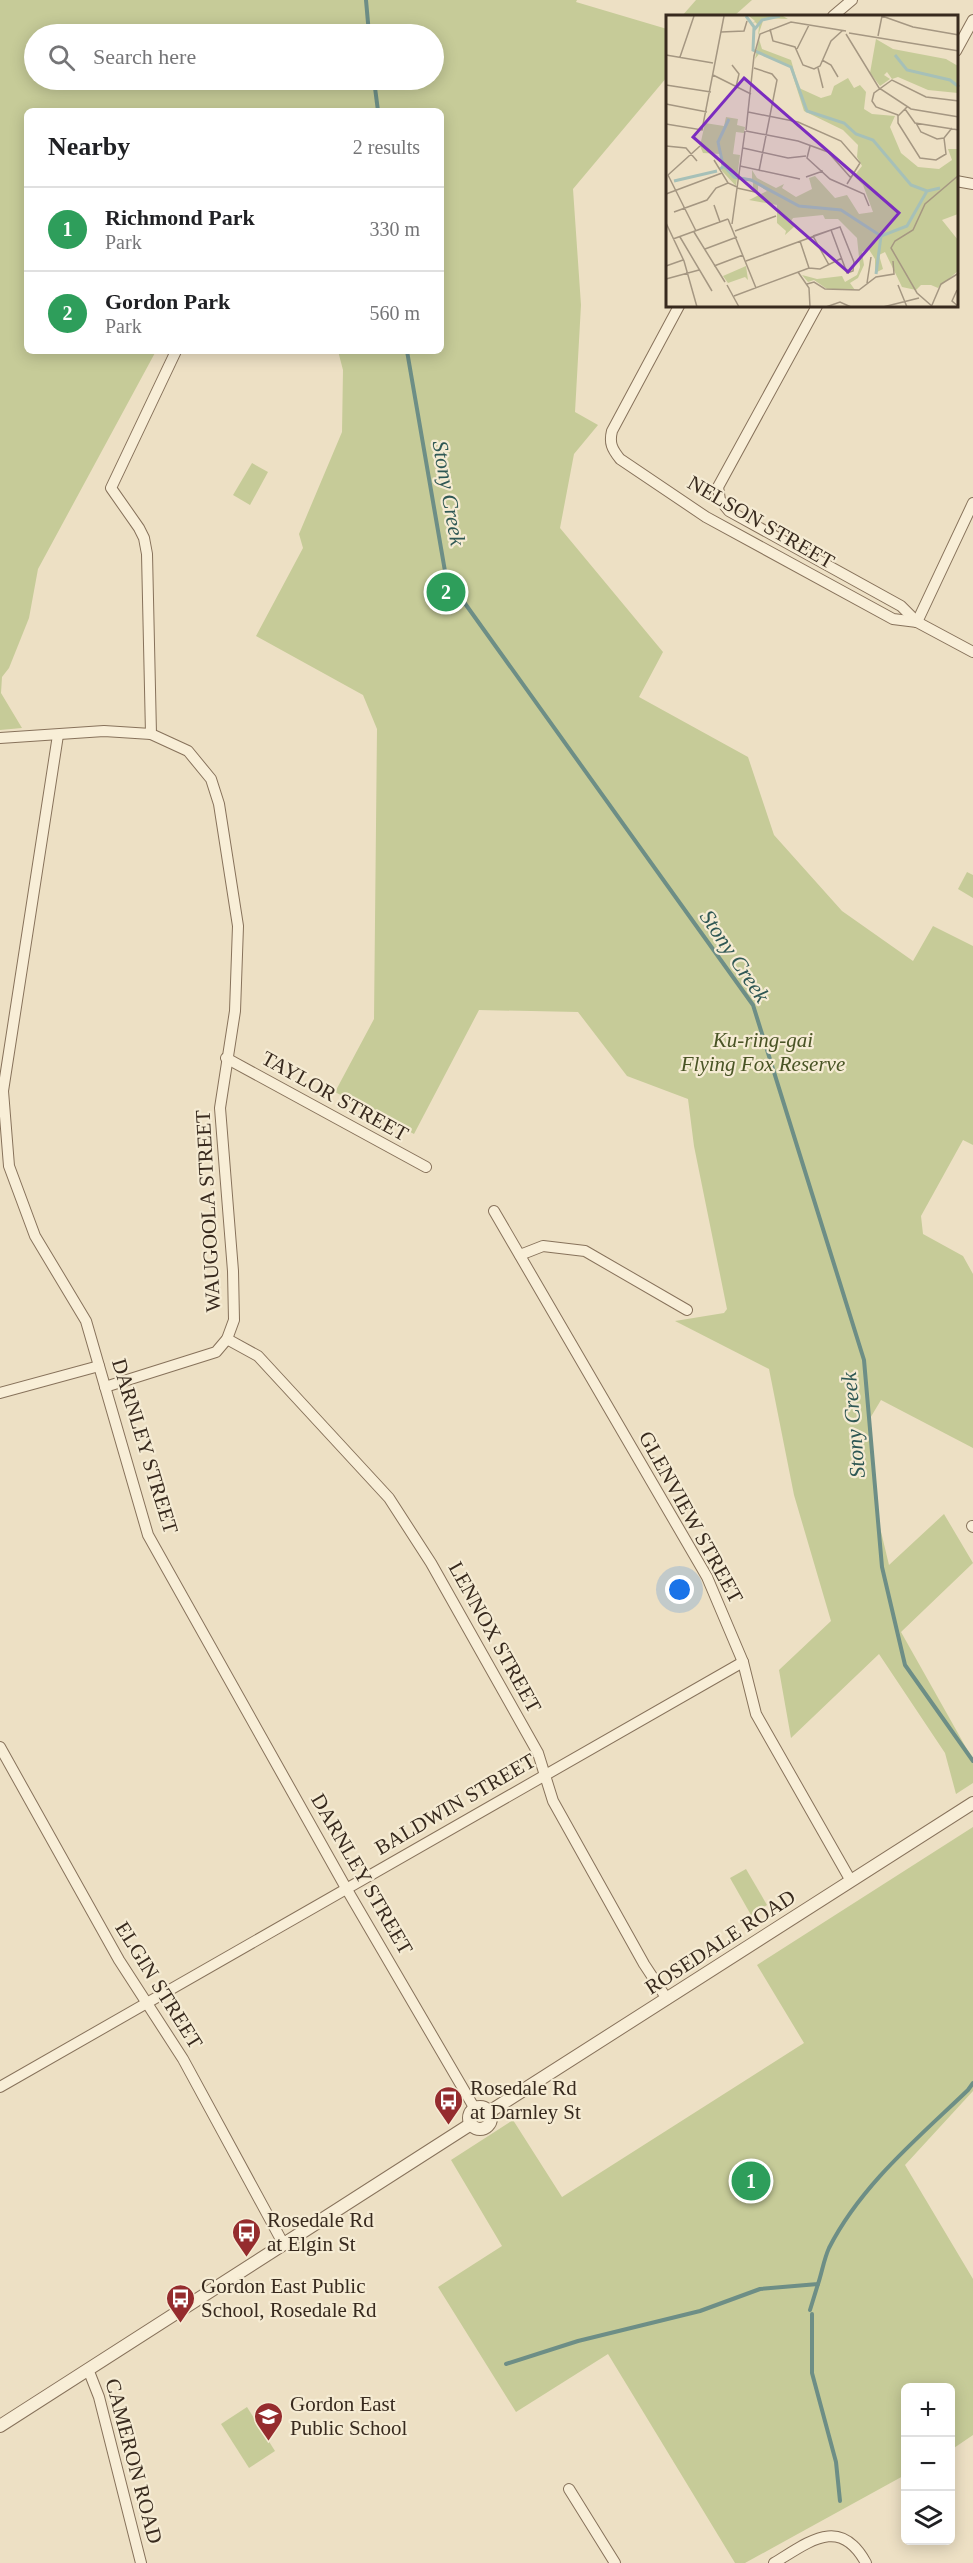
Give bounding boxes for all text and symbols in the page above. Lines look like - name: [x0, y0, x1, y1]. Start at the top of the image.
- inset map: [666, 15, 958, 308]
- search box: [24, 24, 444, 90]
- icon: search: [45, 41, 78, 74]
- text: Search here: [93, 44, 196, 69]
- text: Nearby: [48, 132, 130, 161]
- text: 2 results: [353, 136, 420, 158]
- text: Richmond Park: [105, 205, 255, 230]
- text: 1: [63, 218, 73, 240]
- text: 330 m: [369, 218, 420, 240]
- text: Park: [105, 231, 142, 253]
- text: Gordon Park: [105, 289, 230, 314]
- text: 2: [63, 302, 73, 324]
- text: 560 m: [369, 302, 420, 324]
- text: Park: [105, 315, 142, 337]
- water label: Stony Creek: [427, 439, 471, 549]
- street label: NELSON STREET: [684, 470, 839, 574]
- pin: 2: [426, 570, 466, 614]
- water label: Stony Creek: [695, 905, 776, 1008]
- park label: Ku-ring-gai Flying Fox Reserve: [680, 1028, 845, 1076]
- street label: TAYLOR STREET: [258, 1046, 413, 1146]
- street label: WAUGOOLA STREET: [191, 1109, 225, 1313]
- street label: DARNLEY STREET: [107, 1356, 183, 1537]
- water label: Stony Creek: [836, 1370, 870, 1479]
- street label: GLENVIEW STREET: [634, 1427, 748, 1607]
- street label: LENNOX STREET: [444, 1557, 546, 1717]
- your location: [665, 1575, 694, 1604]
- street label: BALDWIN STREET: [370, 1748, 540, 1860]
- street label: DARNLEY STREET: [306, 1789, 418, 1959]
- street label: ROSEDALE ROAD: [640, 1884, 800, 2000]
- street label: ELGIN STREET: [110, 1917, 208, 2053]
- place label: Rosedale Rd at Darnley St: [470, 2076, 581, 2124]
- bus stop icon: Rosedale Rd at Darnley St: [433, 2084, 465, 2126]
- pin: 1: [732, 2158, 771, 2204]
- place label: Rosedale Rd at Elgin St: [267, 2208, 374, 2256]
- bus stop icon: Rosedale Rd at Elgin St: [230, 2216, 262, 2258]
- place label: Gordon East Public School, Rosedale Rd: [201, 2274, 377, 2322]
- bus stop icon: Gordon East Public School, Rosedale Rd: [164, 2282, 196, 2324]
- street label: CAMERON ROAD: [100, 2376, 168, 2546]
- map controls: [901, 2383, 955, 2545]
- button: +: [901, 2383, 955, 2437]
- place label: Gordon East Public School: [290, 2392, 407, 2440]
- school or university icon: Gordon East Public School: [253, 2400, 285, 2442]
- button: −: [901, 2437, 955, 2491]
- button: layers: [901, 2491, 955, 2545]

